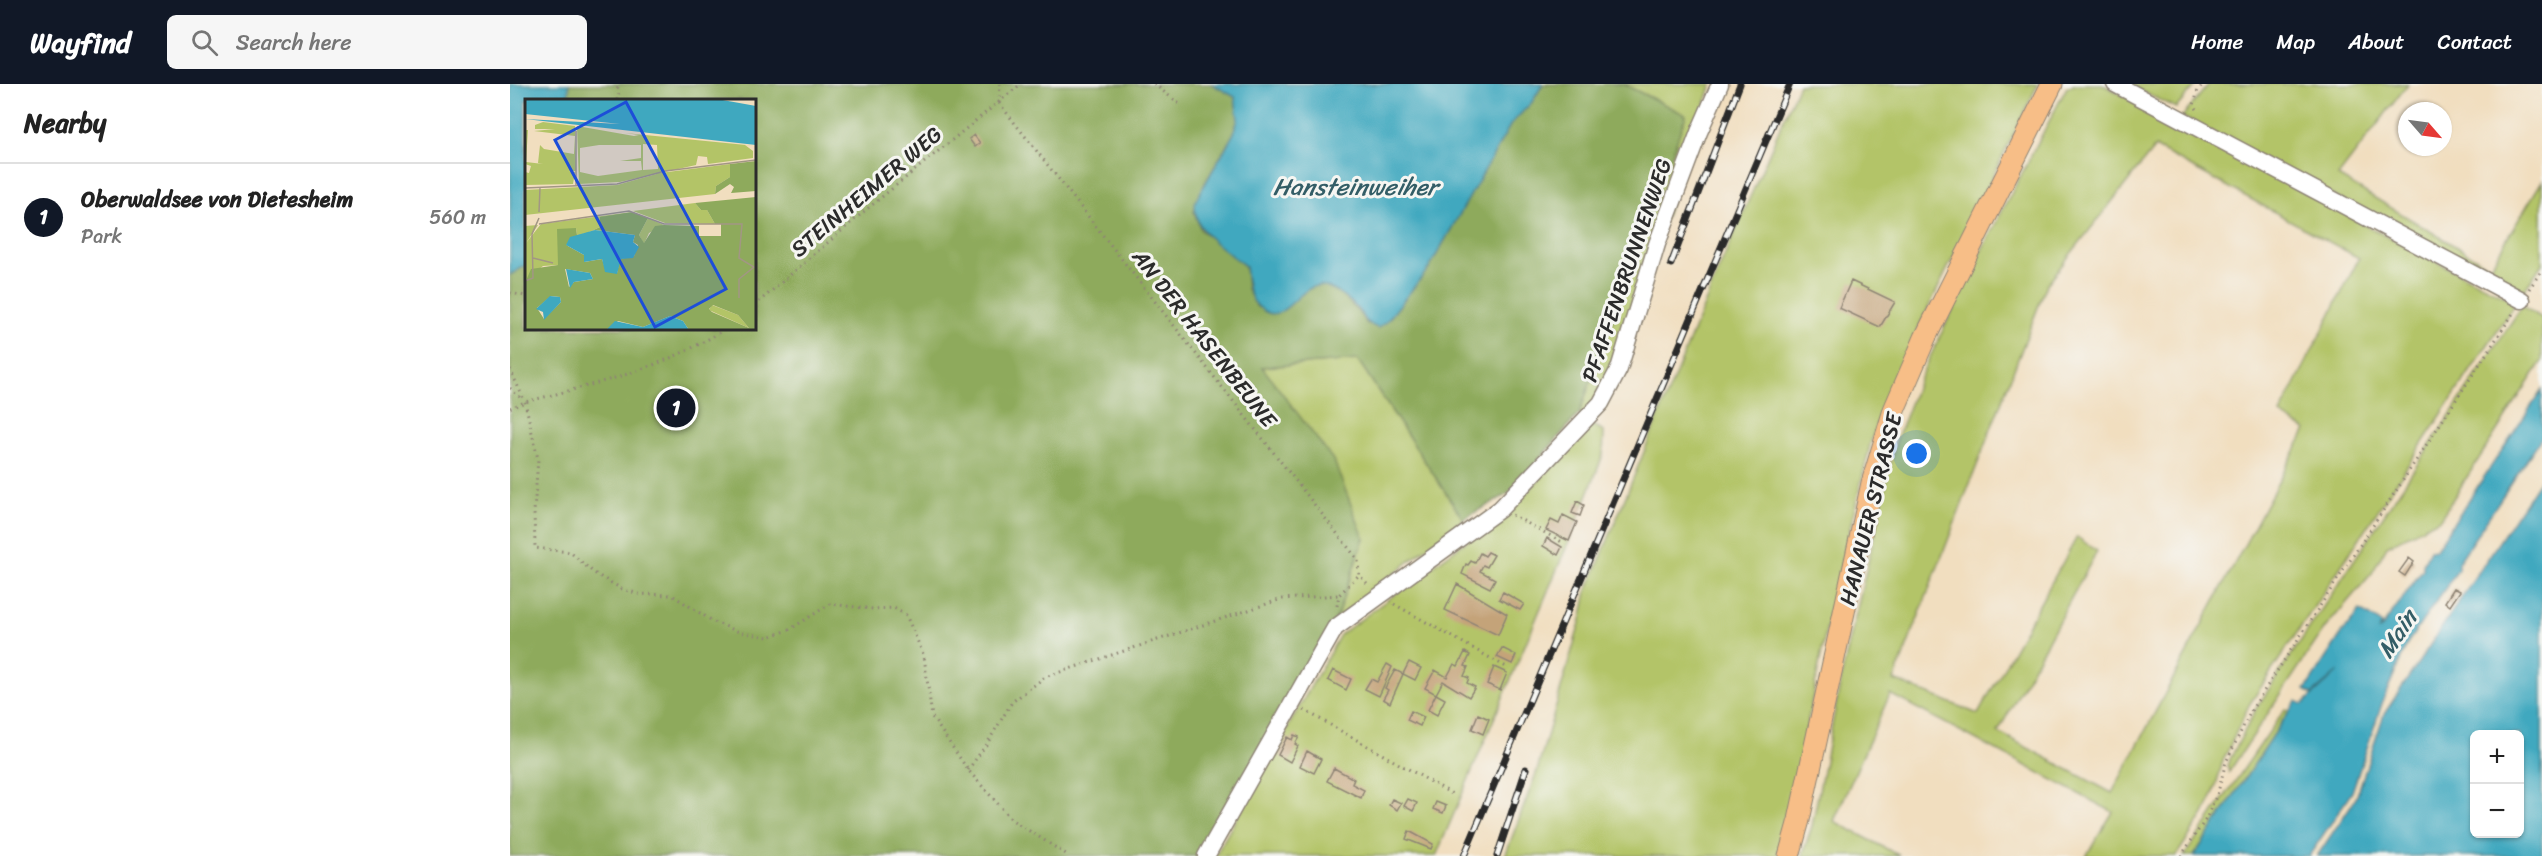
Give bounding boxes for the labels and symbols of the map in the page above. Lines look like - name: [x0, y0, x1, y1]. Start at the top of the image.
- inset map: [525, 99, 756, 330]
- north arrow: [2398, 102, 2452, 156]
- street label: STEINHEIMER WEG: [781, 116, 951, 267]
- street label: PFAFFENBRUNNENWEG: [1570, 153, 1683, 387]
- water label: Hansteinweiher: [1273, 166, 1441, 208]
- street label: AN DER HASENBEUNE: [1121, 239, 1288, 438]
- pin: 1: [656, 386, 696, 430]
- street label: HANAUER STRASSE: [1828, 407, 1914, 610]
- your location: [1902, 439, 1931, 468]
- water label: Main: [2365, 599, 2430, 667]

